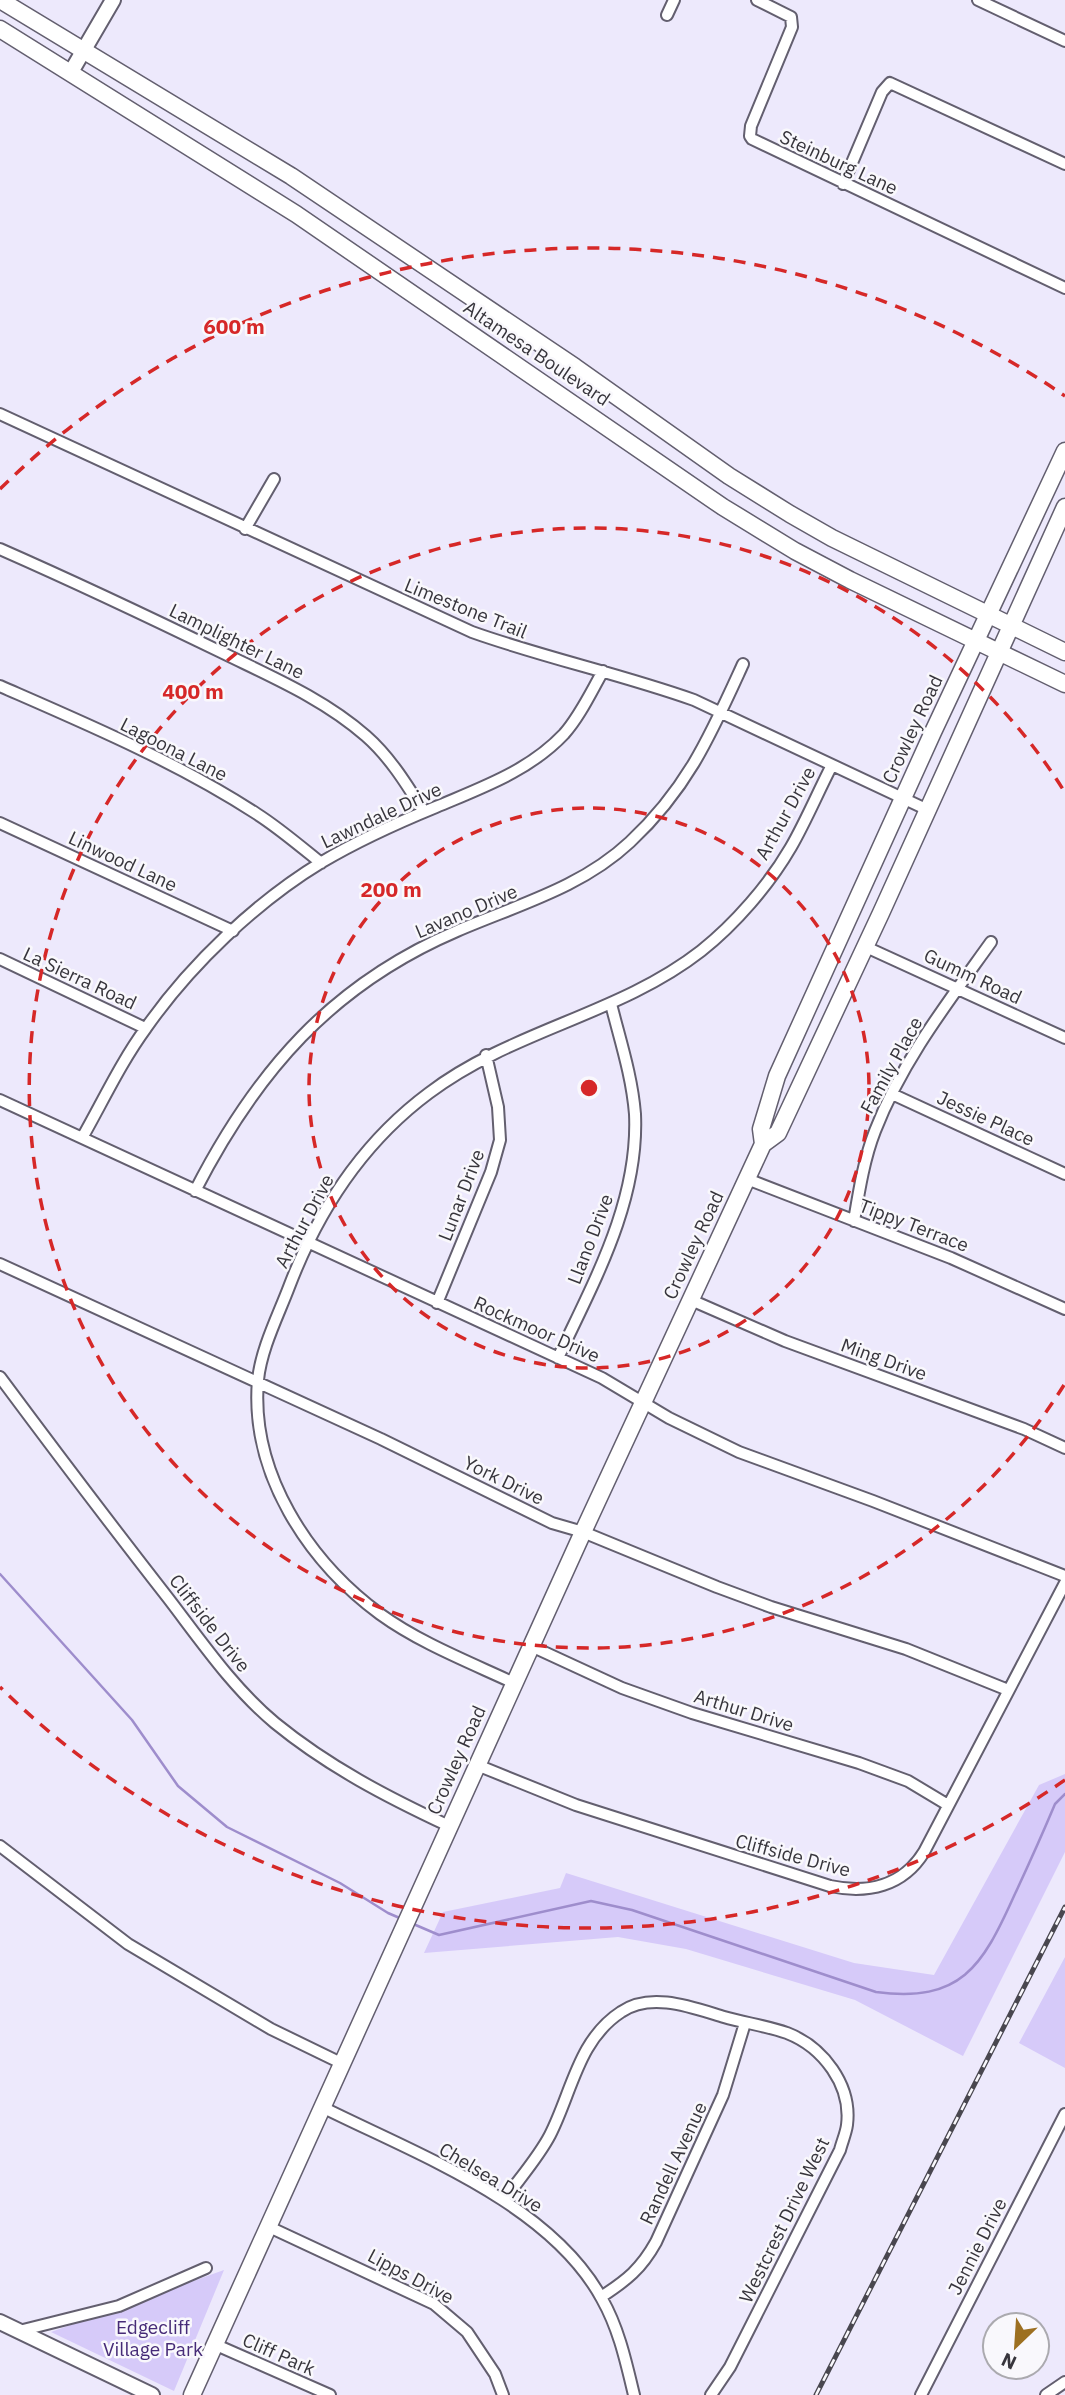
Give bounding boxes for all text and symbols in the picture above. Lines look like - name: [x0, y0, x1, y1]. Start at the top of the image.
- street label: Steinburg Lane: [776, 124, 902, 200]
- street label: Altamesa Boulevard: [459, 295, 615, 411]
- text: 600 m: [203, 312, 265, 340]
- street label: Limestone Trail: [401, 572, 531, 644]
- street label: Lamplighter Lane: [166, 598, 308, 684]
- street label: Crowley Road: [876, 671, 948, 787]
- text: 400 m: [162, 677, 224, 705]
- street label: Lagoona Lane: [116, 712, 232, 786]
- street label: Arthur Drive: [750, 762, 820, 864]
- street label: Lawndale Drive: [317, 777, 445, 853]
- street label: Linwood Lane: [65, 825, 181, 897]
- text: 200 m: [360, 875, 422, 903]
- street label: Lavano Drive: [411, 879, 521, 943]
- street label: La Sierra Road: [19, 941, 141, 1015]
- street label: Gumm Road: [920, 943, 1026, 1009]
- street label: Family Place: [855, 1012, 927, 1118]
- centre of rings: [577, 1076, 601, 1100]
- street label: Jessie Place: [933, 1085, 1039, 1151]
- street label: Lunar Drive: [432, 1146, 490, 1244]
- street label: Arthur Drive: [269, 1170, 339, 1272]
- street label: Crowley Road: [657, 1187, 729, 1303]
- street label: Llano Drive: [562, 1190, 618, 1288]
- street label: Tippy Terrace: [856, 1193, 972, 1257]
- street label: Rockmoor Drive: [470, 1290, 604, 1368]
- street label: Ming Drive: [838, 1332, 930, 1386]
- street label: York Drive: [460, 1450, 548, 1510]
- street label: Cliffside Drive: [164, 1569, 256, 1677]
- street label: Arthur Drive: [691, 1683, 797, 1737]
- street label: Crowley Road: [421, 1702, 491, 1818]
- street label: Cliffside Drive: [733, 1828, 853, 1882]
- street label: Randell Avenue: [634, 2098, 712, 2228]
- street label: Westcrest Drive West: [733, 2133, 835, 2307]
- street label: Chelsea Drive: [435, 2137, 547, 2217]
- street label: Jennie Drive: [942, 2194, 1012, 2298]
- street label: Lipps Drive: [364, 2243, 458, 2309]
- north arrow: [981, 2311, 1051, 2381]
- park label: Edgecliff Village Park: [103, 2315, 203, 2361]
- street label: Cliff Park: [239, 2327, 319, 2381]
- text: N: [998, 2348, 1020, 2375]

